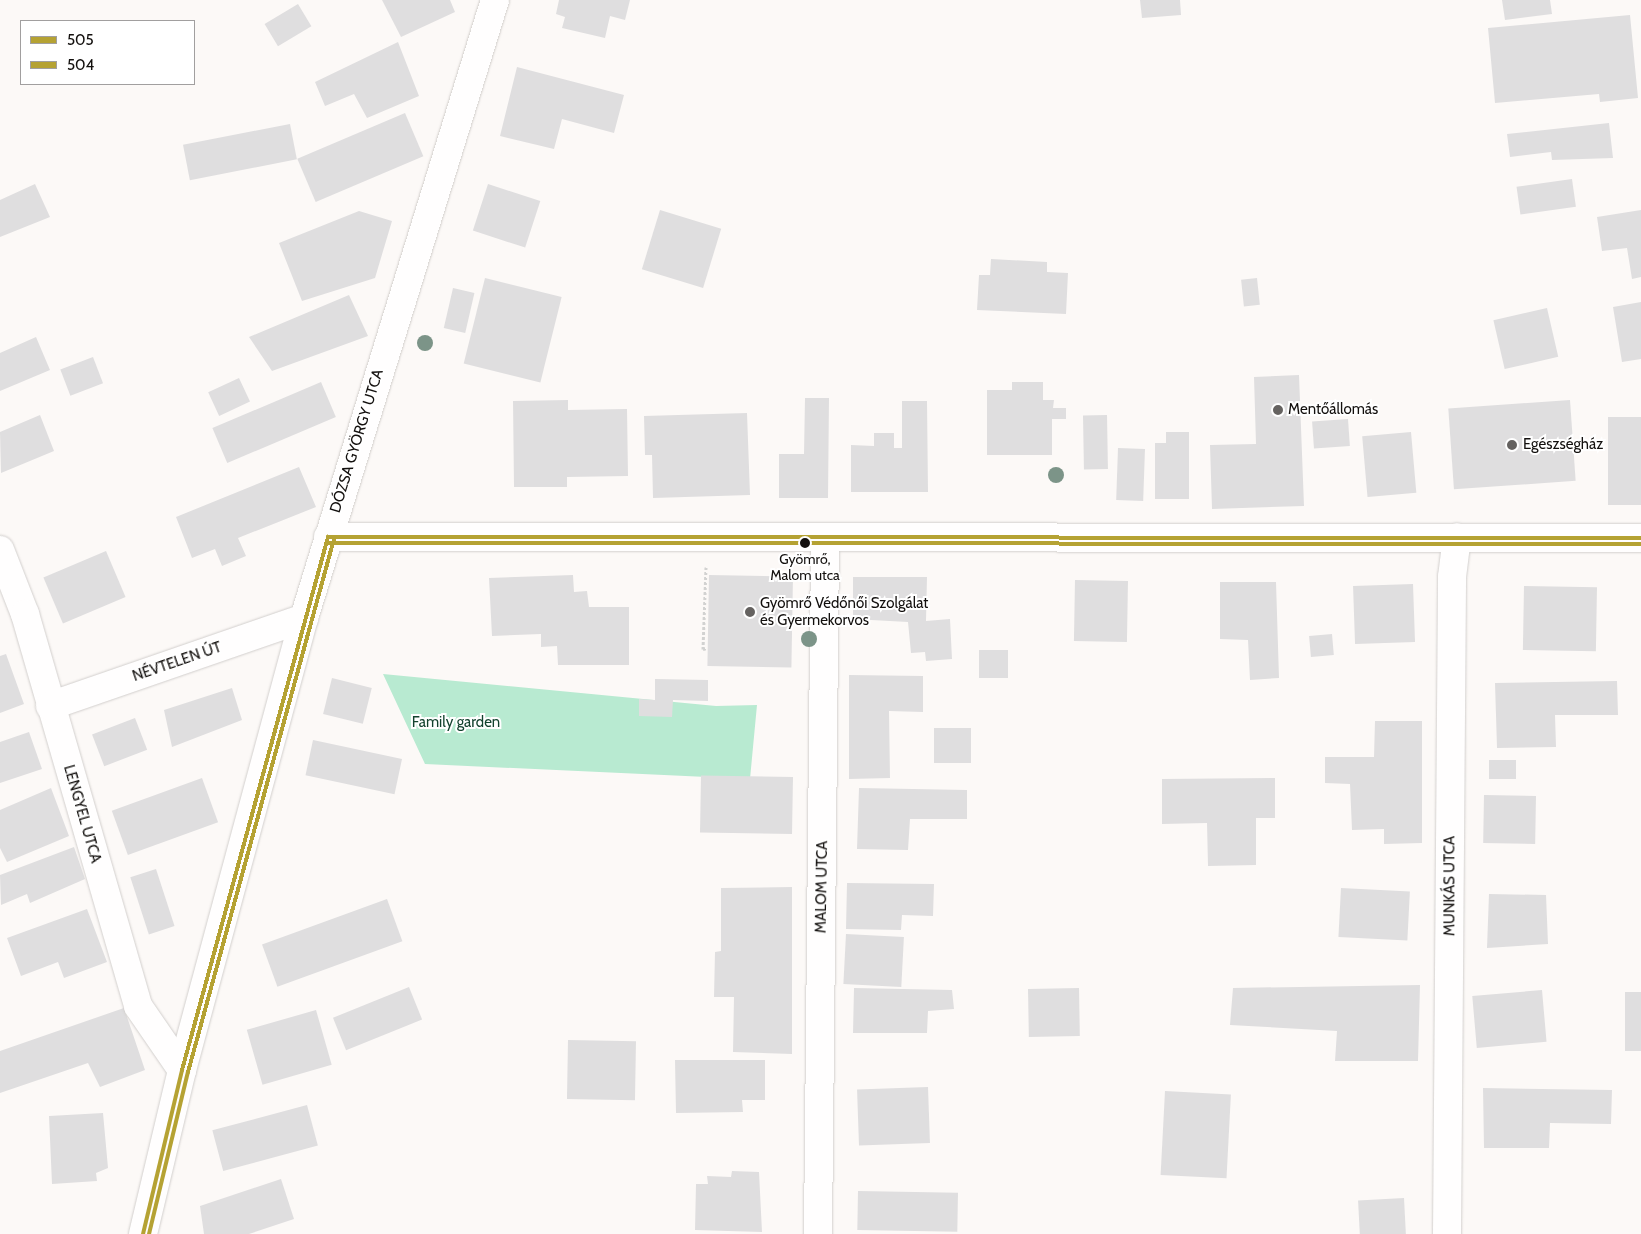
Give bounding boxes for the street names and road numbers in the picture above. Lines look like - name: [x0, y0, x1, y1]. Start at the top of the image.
- street label: DÓZSA GYÖRGY UTCA: [327, 367, 387, 515]
- street label: NÉVTELEN ÚT: [130, 638, 224, 686]
- street label: LENGYEL UTCA: [59, 763, 105, 865]
- street label: MUNKÁS UTCA: [1441, 836, 1459, 936]
- street label: MALOM UTCA: [812, 841, 832, 933]

